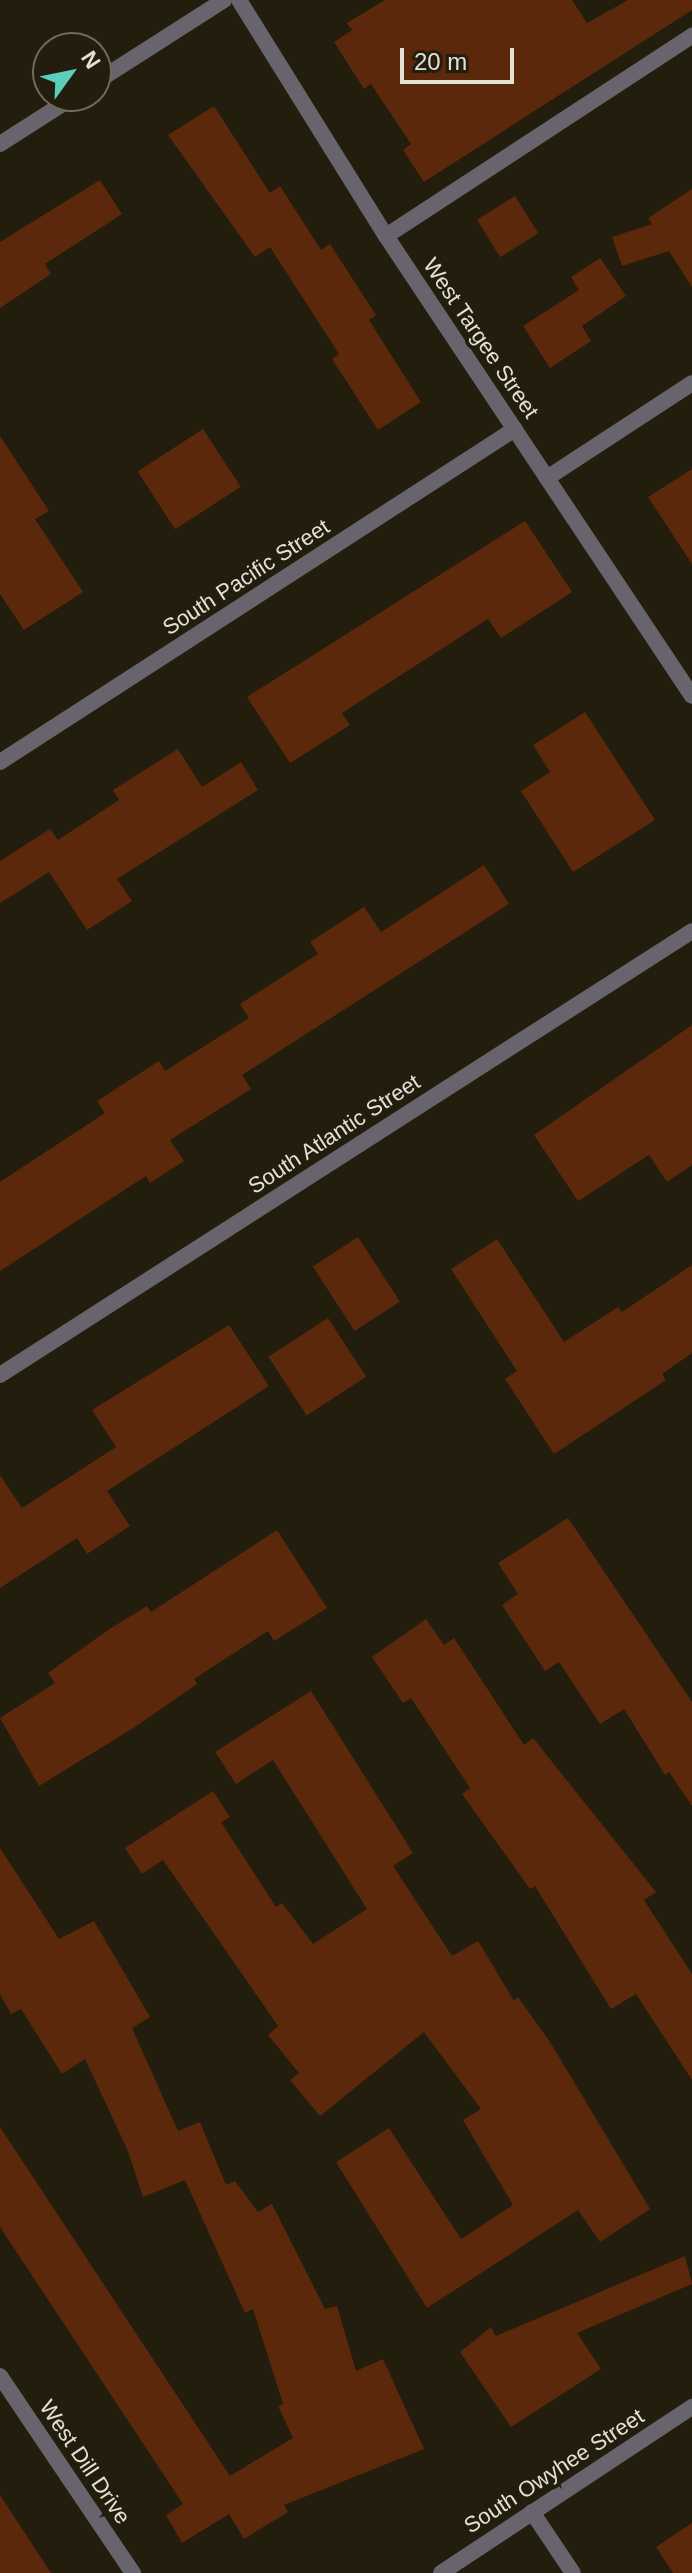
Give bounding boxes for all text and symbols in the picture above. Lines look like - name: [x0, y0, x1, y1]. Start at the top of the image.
- north arrow: [32, 32, 112, 112]
- scale bar: [404, 32, 518, 82]
- text: N: [76, 46, 106, 73]
- text: 20 m: [414, 48, 467, 75]
- street label: West Targee Street: [418, 253, 544, 423]
- street label: South Pacific Street: [158, 513, 334, 641]
- street label: South Atlantic Street: [243, 1068, 425, 1200]
- street label: West Dill Drive: [34, 2395, 136, 2529]
- street label: South Owyhee Street: [459, 2403, 649, 2539]

